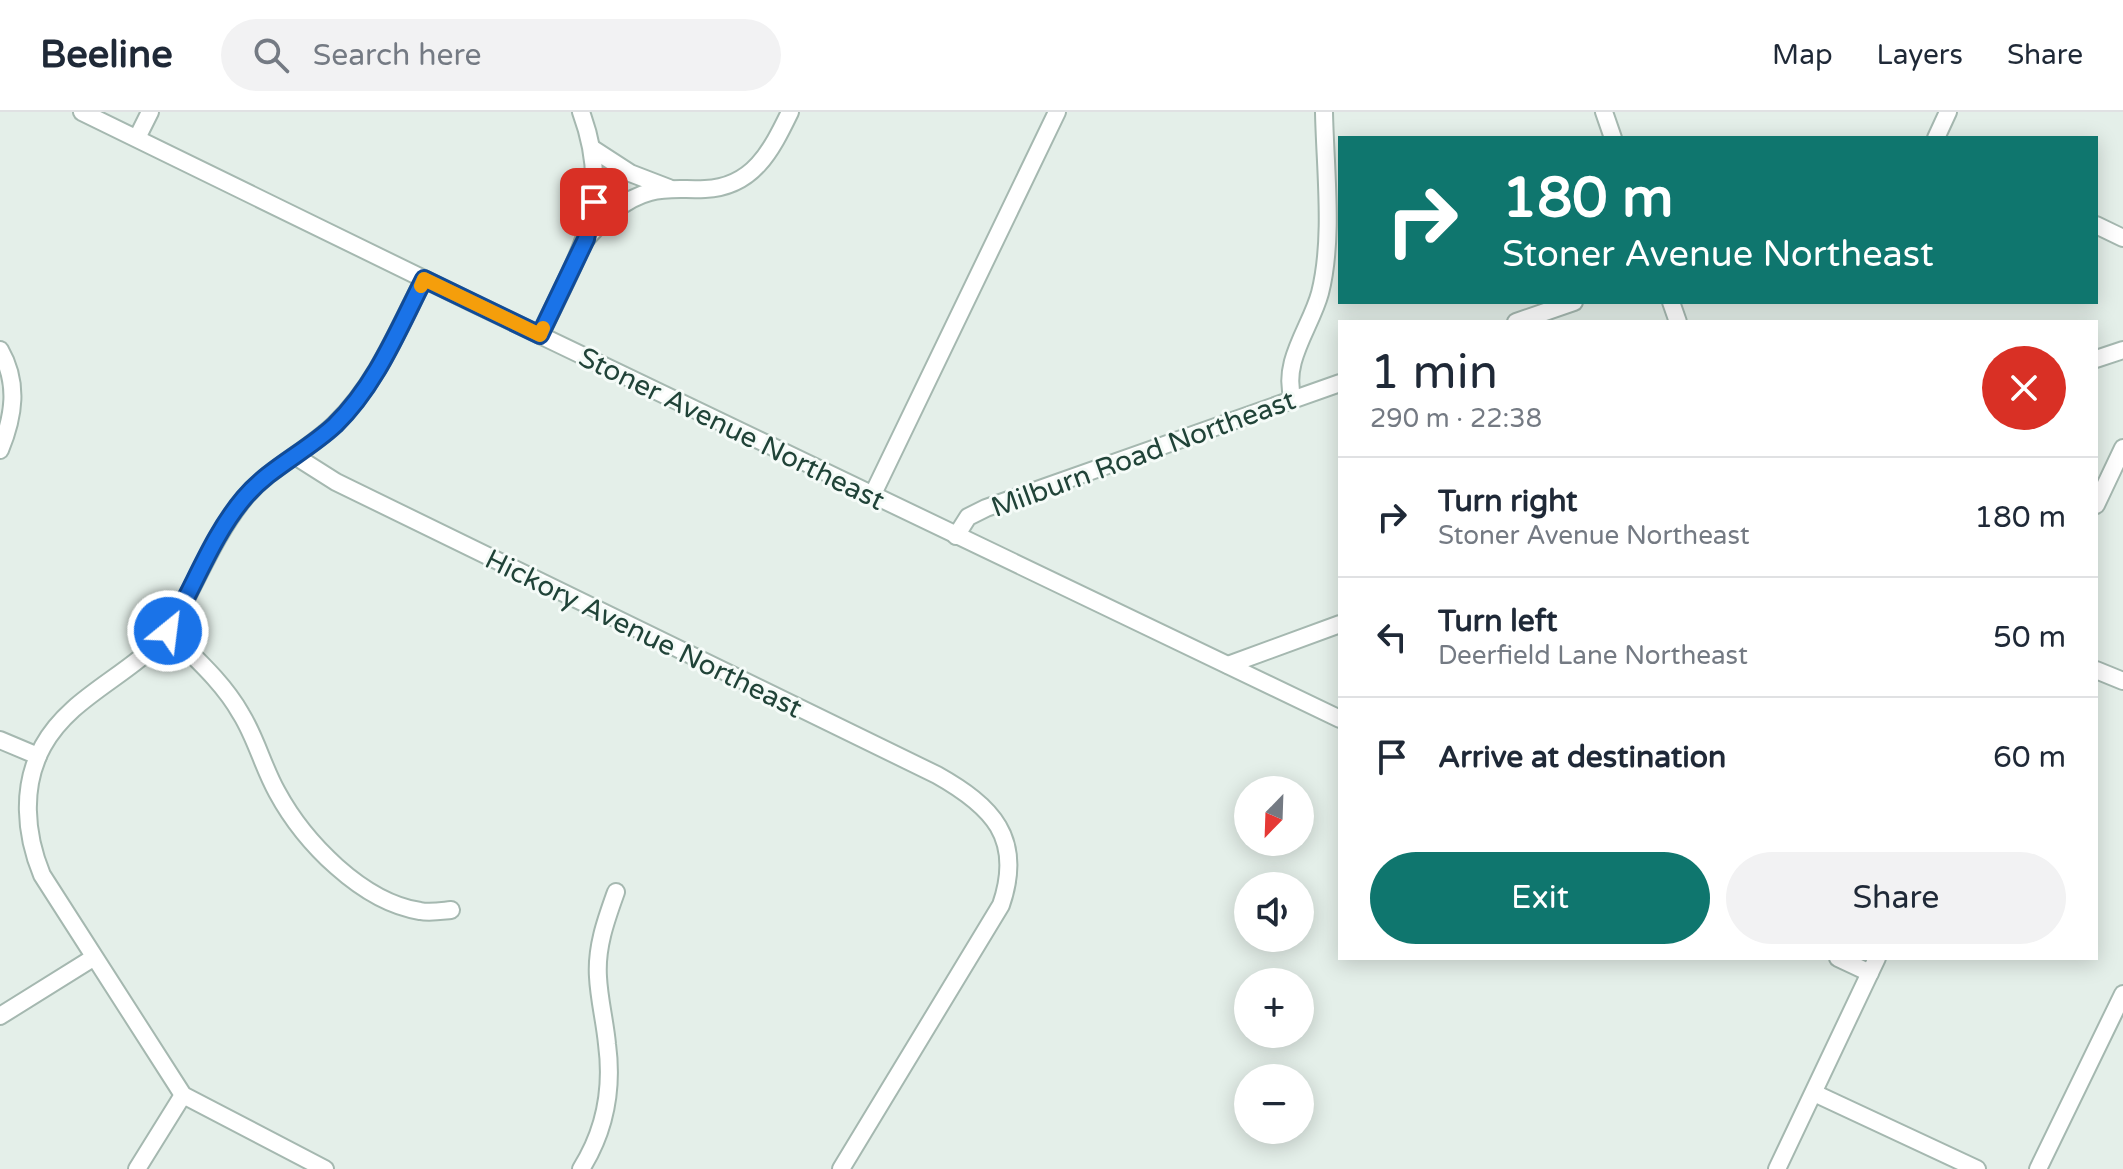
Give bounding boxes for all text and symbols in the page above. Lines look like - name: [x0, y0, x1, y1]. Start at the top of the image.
- search box: [221, 19, 781, 91]
- text: Beeline: [40, 32, 173, 78]
- icon: search: [249, 33, 293, 77]
- text: Search here: [313, 37, 481, 74]
- text: Map: [1772, 38, 1833, 72]
- text: Layers: [1877, 38, 1963, 72]
- text: Share: [2007, 38, 2083, 72]
- text: 180 m: [1502, 165, 1673, 232]
- pin: [560, 168, 628, 236]
- icon: right: [1370, 168, 1474, 272]
- icon: arrive: [572, 180, 616, 224]
- text: Stoner Avenue Northeast: [1502, 233, 1934, 276]
- street label: Stoner Avenue Northeast: [573, 340, 890, 518]
- text: 1 min: [1370, 344, 1498, 402]
- button: close: [1982, 346, 2066, 430]
- street label: Milburn Road Northeast: [987, 383, 1300, 525]
- text: 290 m · 22:38: [1370, 403, 1542, 434]
- text: Turn right: [1438, 483, 1578, 520]
- icon: right: [1370, 495, 1414, 539]
- text: 180 m: [1974, 499, 2066, 536]
- text: Stoner Avenue Northeast: [1438, 520, 1750, 551]
- street label: Hickory Avenue Northeast: [479, 542, 808, 726]
- position arrow: [126, 589, 210, 673]
- text: Turn left: [1438, 603, 1557, 640]
- icon: left: [1370, 615, 1414, 659]
- text: 50 m: [1993, 619, 2066, 656]
- text: Deerfield Lane Northeast: [1438, 640, 1748, 671]
- icon: arrive: [1370, 735, 1414, 779]
- text: Arrive at destination: [1438, 739, 1726, 776]
- text: 60 m: [1993, 739, 2066, 776]
- north arrow: [1234, 776, 1314, 856]
- map controls: [1234, 776, 1314, 1144]
- button: Exit: [1370, 852, 1710, 944]
- button: Share: [1726, 852, 2066, 944]
- button: sound: [1234, 872, 1314, 952]
- button: +: [1234, 968, 1314, 1048]
- button: −: [1234, 1064, 1314, 1144]

